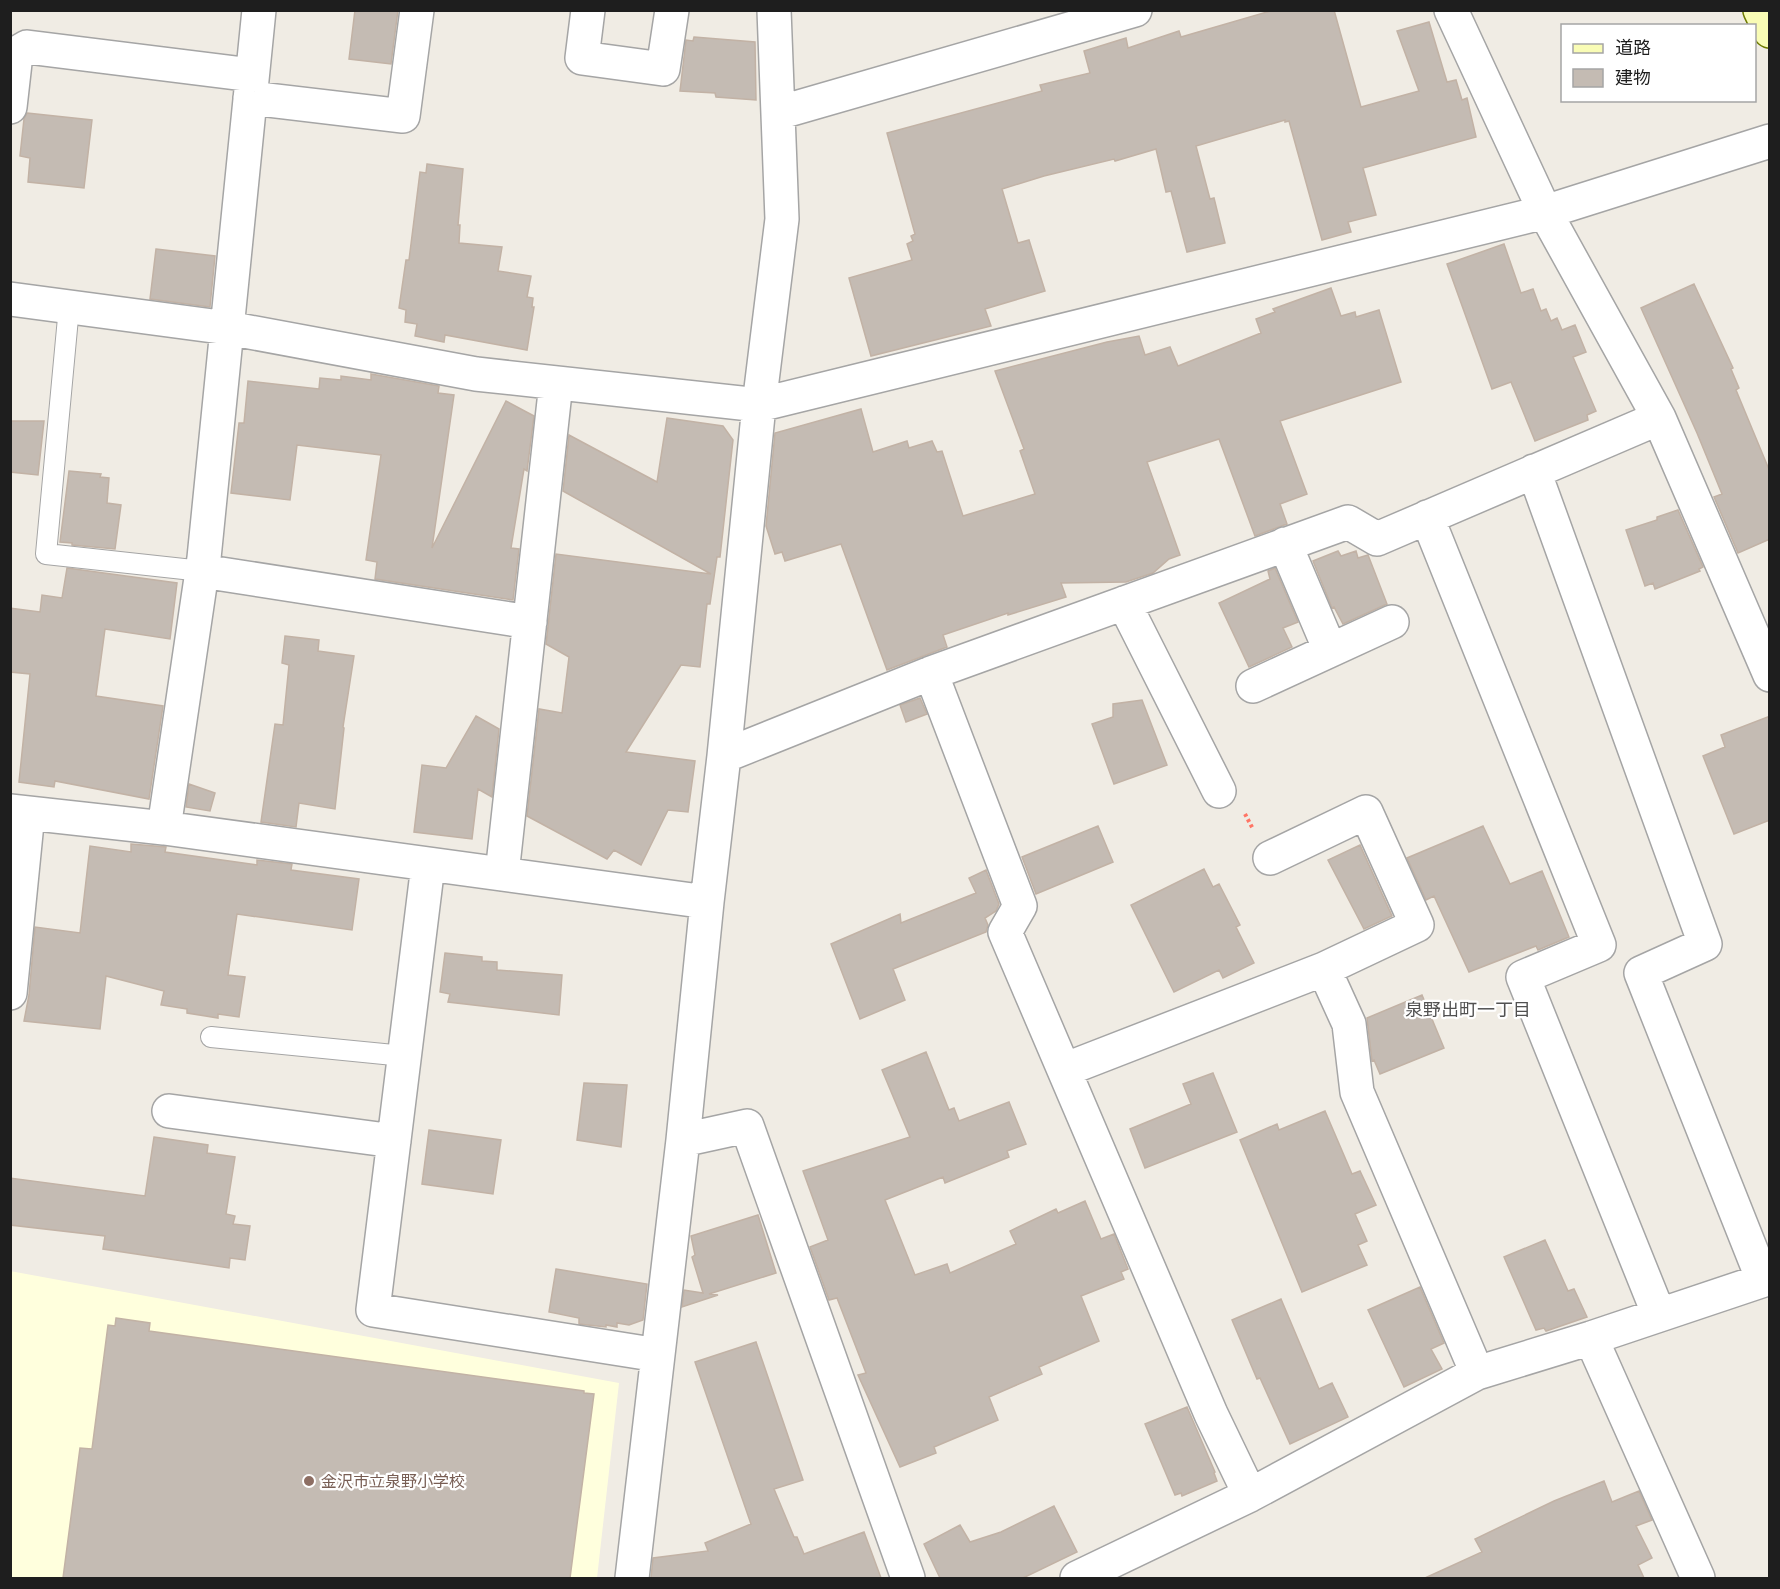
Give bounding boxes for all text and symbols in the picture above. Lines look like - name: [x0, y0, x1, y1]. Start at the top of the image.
- legend: [1561, 24, 1756, 102]
- text: 道路: [1615, 36, 1651, 58]
- text: 建物: [1615, 66, 1651, 88]
- district label: 泉野出町一丁目: [1405, 998, 1531, 1020]
- place label: 金沢市立泉野小学校: [321, 1471, 465, 1491]
- marker: 金沢市立泉野小学校: [302, 1474, 316, 1488]

